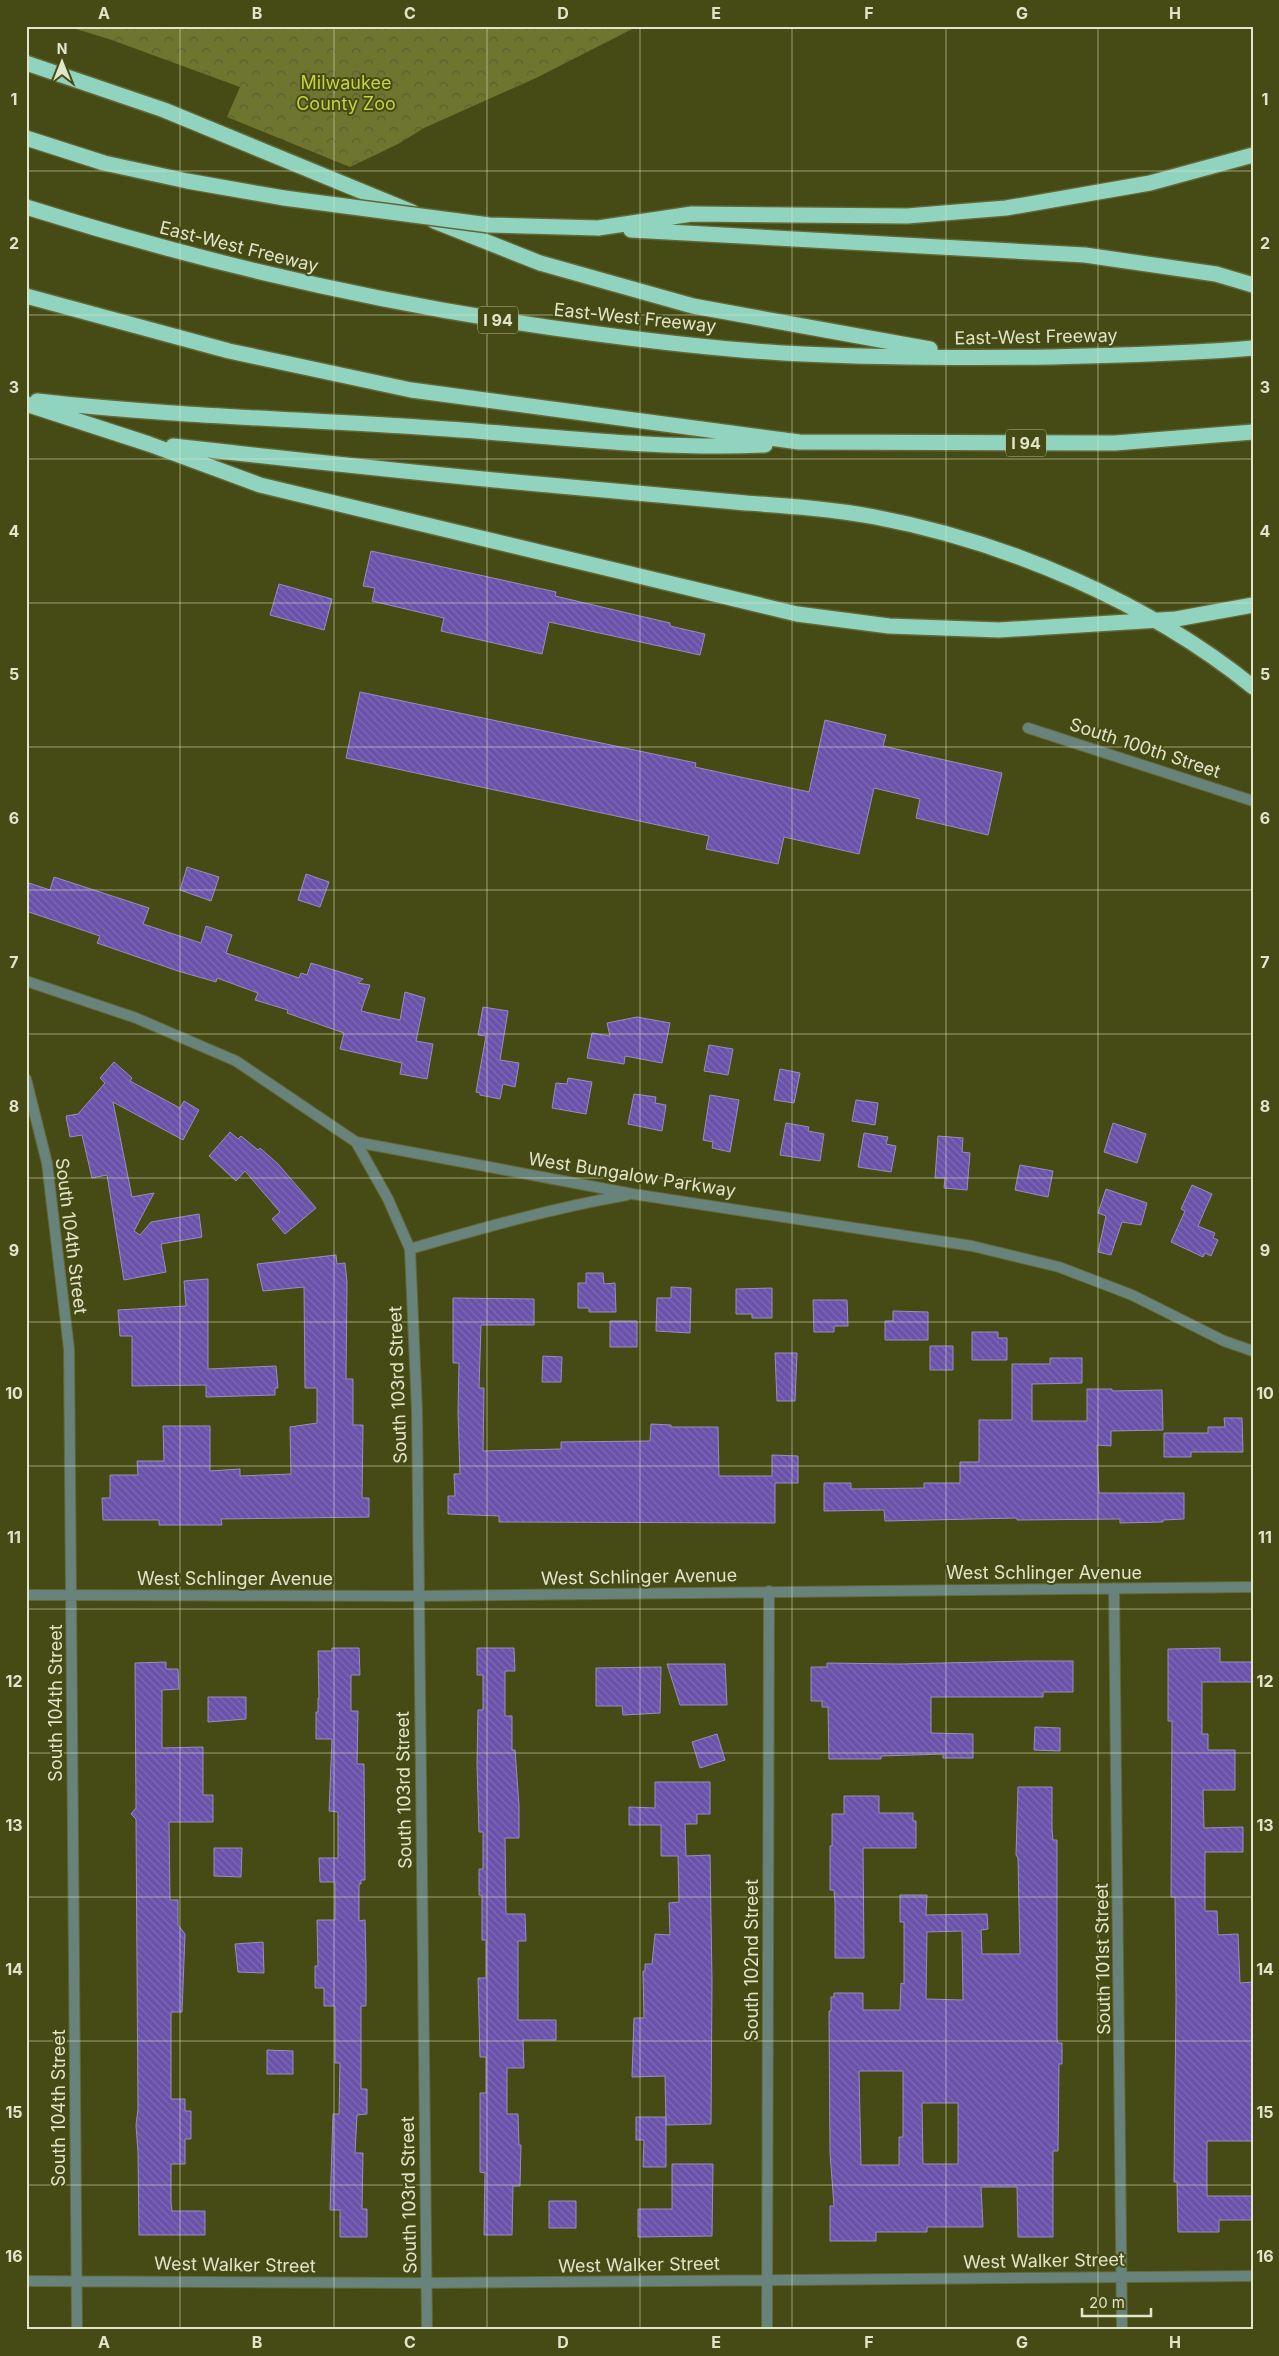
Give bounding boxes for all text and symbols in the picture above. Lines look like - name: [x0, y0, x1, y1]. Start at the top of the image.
- text: A: [98, 3, 110, 23]
- text: B: [252, 3, 262, 23]
- text: C: [404, 3, 416, 23]
- text: D: [557, 3, 569, 23]
- text: E: [711, 3, 721, 23]
- text: F: [864, 3, 874, 23]
- text: G: [1016, 3, 1028, 23]
- text: H: [1169, 3, 1181, 23]
- north arrow: [38, 38, 88, 88]
- text: N: [57, 40, 67, 57]
- park label: Milwaukee County Zoo: [296, 72, 396, 114]
- text: 1: [11, 89, 17, 109]
- text: 1: [1262, 89, 1268, 109]
- street label: East-West Freeway: [157, 217, 321, 276]
- text: 2: [9, 233, 19, 253]
- text: 2: [1260, 233, 1270, 253]
- street label: East-West Freeway: [553, 299, 717, 336]
- road number: I 94: [478, 306, 518, 334]
- street label: East-West Freeway: [954, 325, 1118, 348]
- text: 3: [9, 377, 19, 397]
- text: 3: [1260, 377, 1270, 397]
- road number: I 94: [1006, 429, 1046, 456]
- text: 4: [9, 521, 20, 541]
- text: 4: [1260, 521, 1271, 541]
- text: 5: [9, 664, 19, 684]
- text: 5: [1260, 664, 1270, 684]
- street label: South 100th Street: [1067, 713, 1223, 782]
- text: 6: [9, 808, 19, 828]
- text: 6: [1260, 808, 1270, 828]
- text: 7: [9, 952, 19, 972]
- text: 7: [1260, 952, 1270, 972]
- text: 8: [9, 1096, 19, 1116]
- text: 8: [1260, 1096, 1270, 1116]
- street label: West Bungalow Parkway: [527, 1148, 737, 1201]
- street label: South 104th Street: [51, 1157, 92, 1315]
- text: 9: [9, 1240, 19, 1260]
- text: 9: [1260, 1240, 1270, 1260]
- street label: South 103rd Street: [384, 1306, 411, 1464]
- text: 10: [5, 1383, 23, 1403]
- text: 10: [1256, 1383, 1274, 1403]
- text: 11: [7, 1527, 21, 1547]
- text: 11: [1258, 1527, 1272, 1547]
- street label: West Schlinger Avenue: [946, 1562, 1142, 1583]
- street label: West Schlinger Avenue: [541, 1564, 737, 1589]
- street label: West Schlinger Avenue: [137, 1568, 333, 1589]
- street label: South 104th Street: [45, 1624, 66, 1782]
- text: 12: [6, 1671, 22, 1691]
- text: 12: [1257, 1671, 1273, 1691]
- street label: South 103rd Street: [392, 1711, 415, 1869]
- text: 13: [5, 1815, 23, 1835]
- text: 13: [1256, 1815, 1274, 1835]
- street label: South 102nd Street: [741, 1879, 762, 2041]
- street label: South 101st Street: [1091, 1883, 1114, 2035]
- text: 14: [5, 1959, 23, 1979]
- text: 14: [1256, 1959, 1274, 1979]
- street label: South 104th Street: [48, 2029, 69, 2187]
- text: 15: [5, 2102, 23, 2122]
- text: 15: [1256, 2102, 1274, 2122]
- street label: South 103rd Street: [397, 2116, 420, 2274]
- text: 16: [5, 2246, 23, 2266]
- text: 16: [1256, 2246, 1274, 2266]
- street label: West Walker Street: [963, 2249, 1125, 2272]
- street label: West Walker Street: [154, 2253, 316, 2276]
- street label: West Walker Street: [558, 2253, 720, 2276]
- scale bar: [1082, 2286, 1150, 2318]
- text: 20 m: [1089, 2293, 1125, 2312]
- text: A: [98, 2332, 110, 2352]
- text: B: [252, 2332, 262, 2352]
- text: C: [404, 2332, 416, 2352]
- text: D: [557, 2332, 569, 2352]
- text: E: [711, 2332, 721, 2352]
- text: F: [864, 2332, 874, 2352]
- text: G: [1016, 2332, 1028, 2352]
- text: H: [1169, 2332, 1181, 2352]

